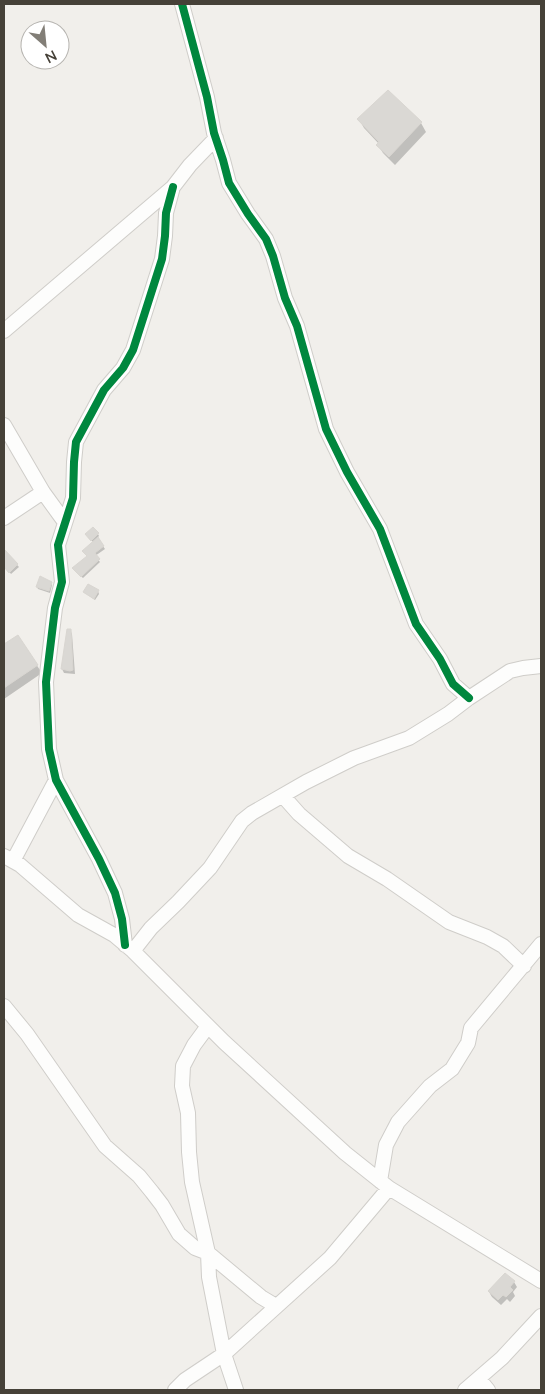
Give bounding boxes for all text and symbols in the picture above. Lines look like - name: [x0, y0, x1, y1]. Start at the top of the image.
- north arrow: [20, 20, 70, 70]
- text: N: [42, 47, 60, 67]

